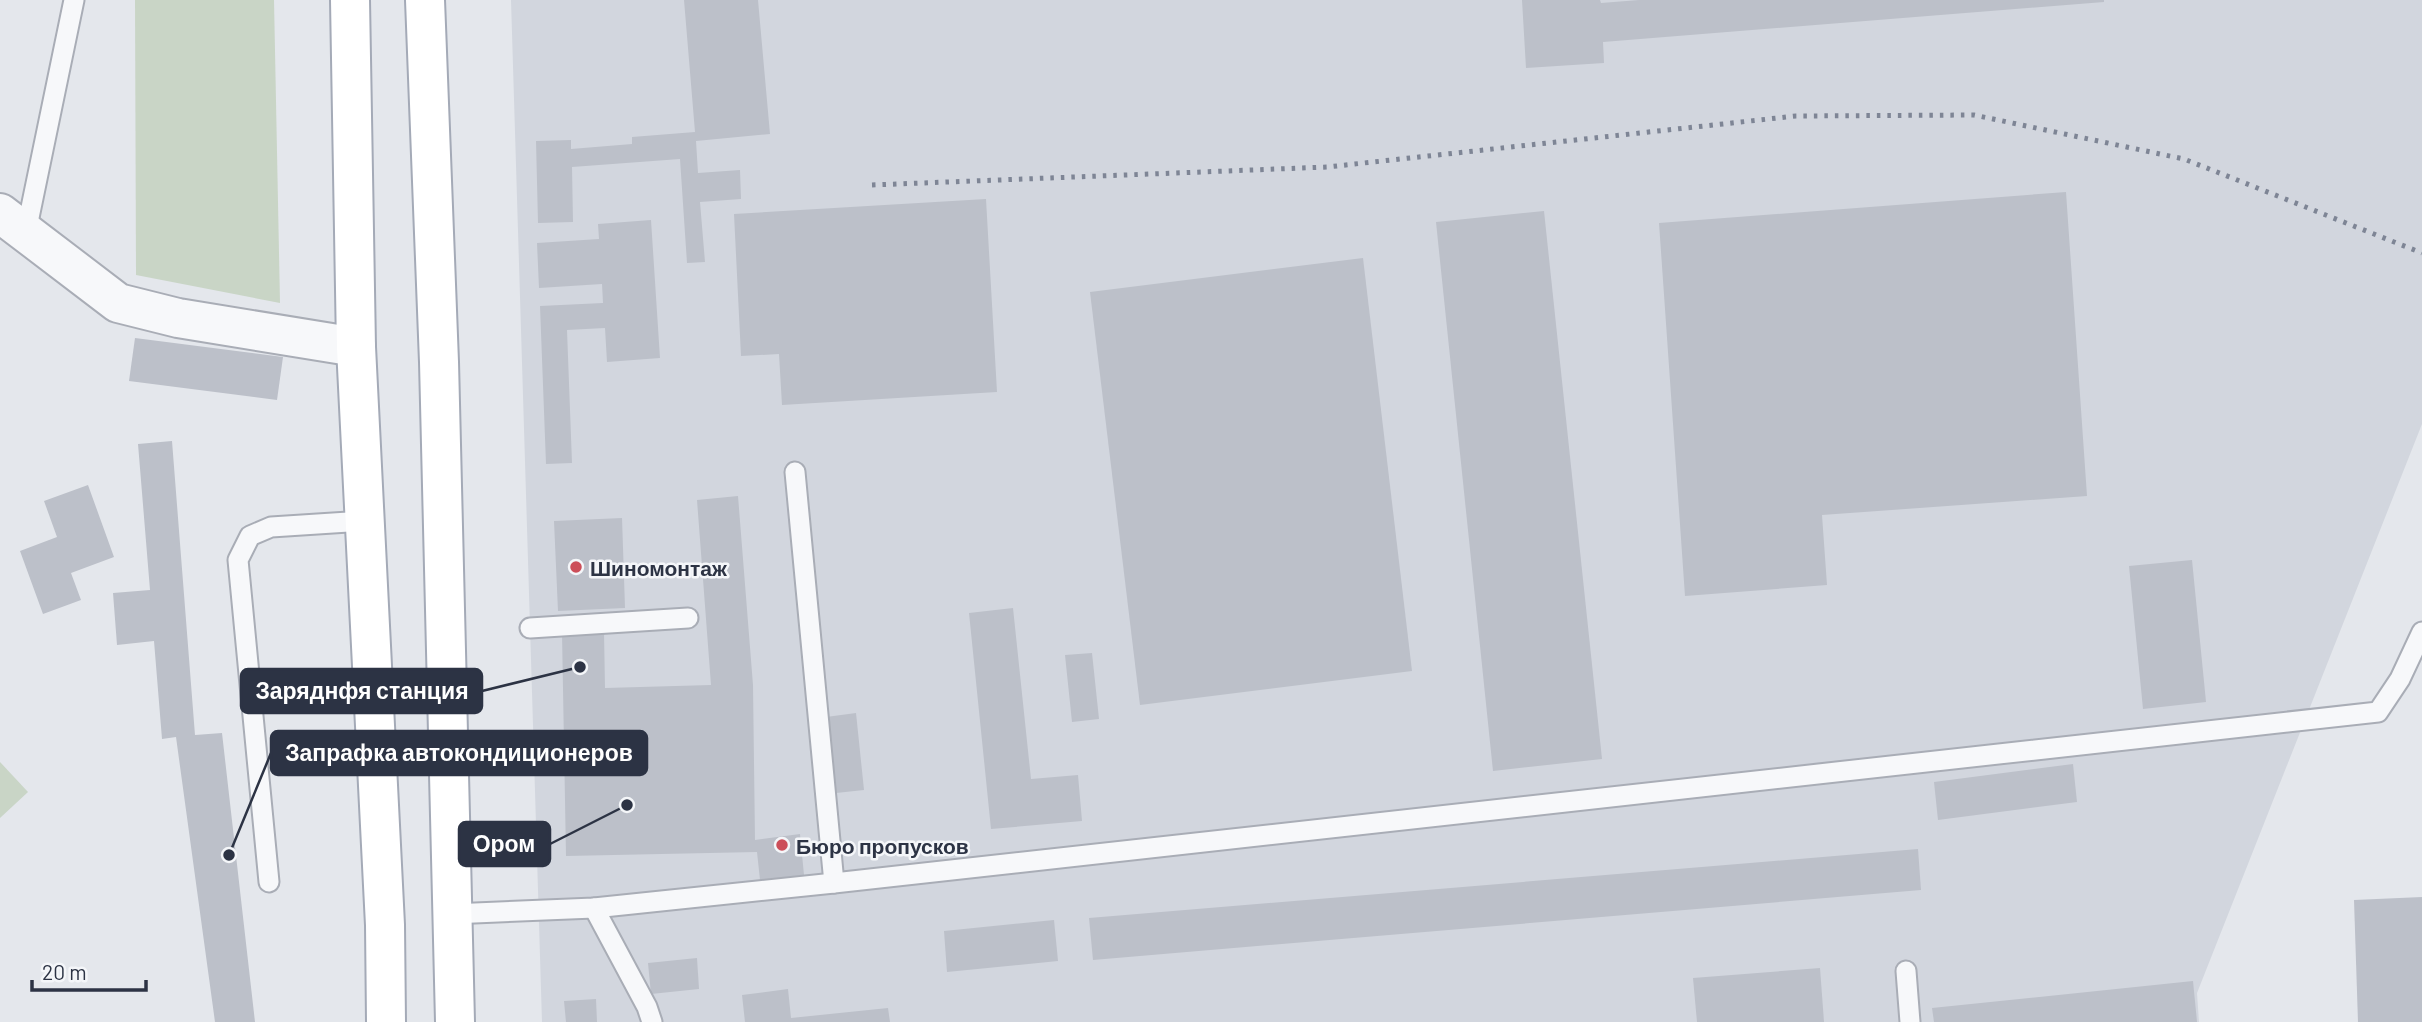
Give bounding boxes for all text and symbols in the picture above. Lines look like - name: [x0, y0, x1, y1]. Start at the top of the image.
- place label: Шиномонтаж: [590, 555, 728, 580]
- marker: Шиномонтаж: [568, 559, 584, 575]
- callout: Заряднфя станция: [241, 669, 482, 713]
- text: Заряднфя станция: [255, 676, 469, 704]
- callout: Запрафка автокондиционеров: [271, 731, 647, 775]
- text: Запрафка автокондиционеров: [285, 738, 633, 766]
- callout: Ором: [459, 822, 550, 866]
- text: Ором: [473, 829, 535, 857]
- place label: Бюро пропусков: [796, 833, 969, 858]
- marker: Бюро пропусков: [774, 837, 790, 853]
- scale bar: [32, 948, 145, 992]
- text: 20 m: [42, 959, 87, 984]

